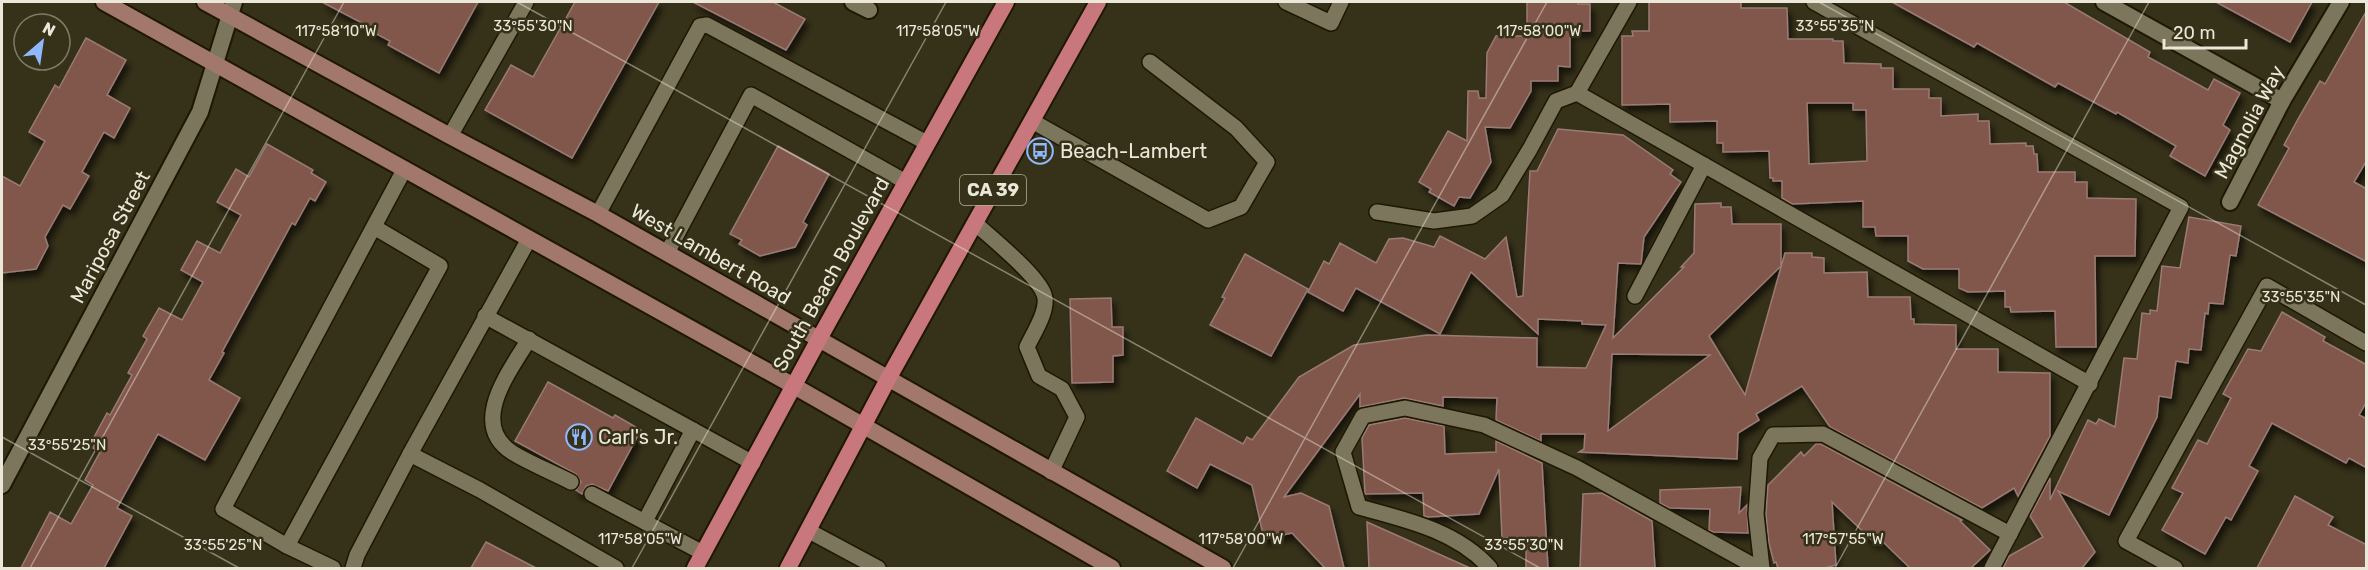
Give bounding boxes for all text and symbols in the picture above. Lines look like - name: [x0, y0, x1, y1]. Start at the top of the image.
- north arrow: [12, 12, 72, 72]
- scale bar: [2164, 12, 2246, 50]
- text: 33°55'30"N: [493, 17, 573, 35]
- text: 33°55'35"N: [1796, 17, 1874, 35]
- text: N: [39, 18, 59, 40]
- text: 117°58'10"W: [295, 22, 377, 40]
- text: 117°58'05"W: [896, 22, 980, 40]
- text: 117°58'00"W: [1497, 22, 1581, 40]
- text: 20 m: [2173, 22, 2215, 44]
- street label: Magnolia Way: [2209, 61, 2289, 183]
- bus stop icon: Beach-Lambert: [1025, 136, 1055, 166]
- place label: Beach-Lambert: [1060, 139, 1207, 163]
- street label: Mariposa Street: [65, 166, 155, 307]
- street label: South Beach Boulevard: [768, 173, 894, 375]
- road number: CA 39: [960, 175, 1026, 205]
- street label: West Lambert Road: [627, 198, 795, 310]
- text: 33°55'35"N: [2262, 288, 2340, 306]
- restaurant icon: Carl's Jr.: [564, 422, 594, 452]
- place label: Carl's Jr.: [598, 425, 678, 449]
- text: 33°55'25"N: [28, 436, 106, 454]
- text: 117°58'05"W: [598, 530, 682, 548]
- text: 117°58'00"W: [1199, 530, 1283, 548]
- text: 117°57'55"W: [1802, 530, 1884, 548]
- text: 33°55'25"N: [184, 536, 262, 554]
- text: 33°55'30"N: [1484, 536, 1564, 554]

